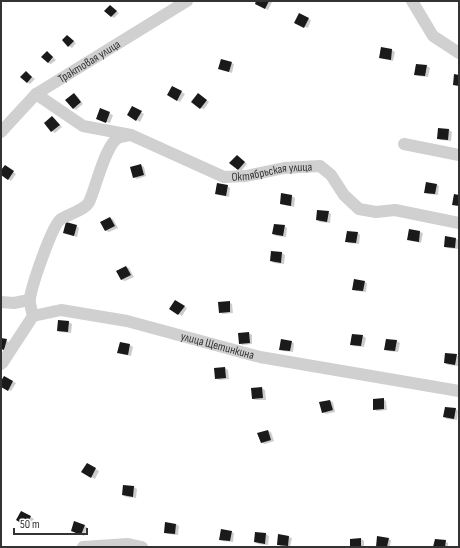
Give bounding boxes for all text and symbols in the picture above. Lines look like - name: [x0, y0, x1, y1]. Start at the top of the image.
- street label: Трактовая улица: [55, 36, 123, 86]
- street label: Октябрьская улица: [231, 159, 313, 184]
- street label: улица Щетинкина: [179, 328, 256, 363]
- scale bar: [14, 510, 87, 536]
- text: 50 m: [20, 517, 40, 532]

